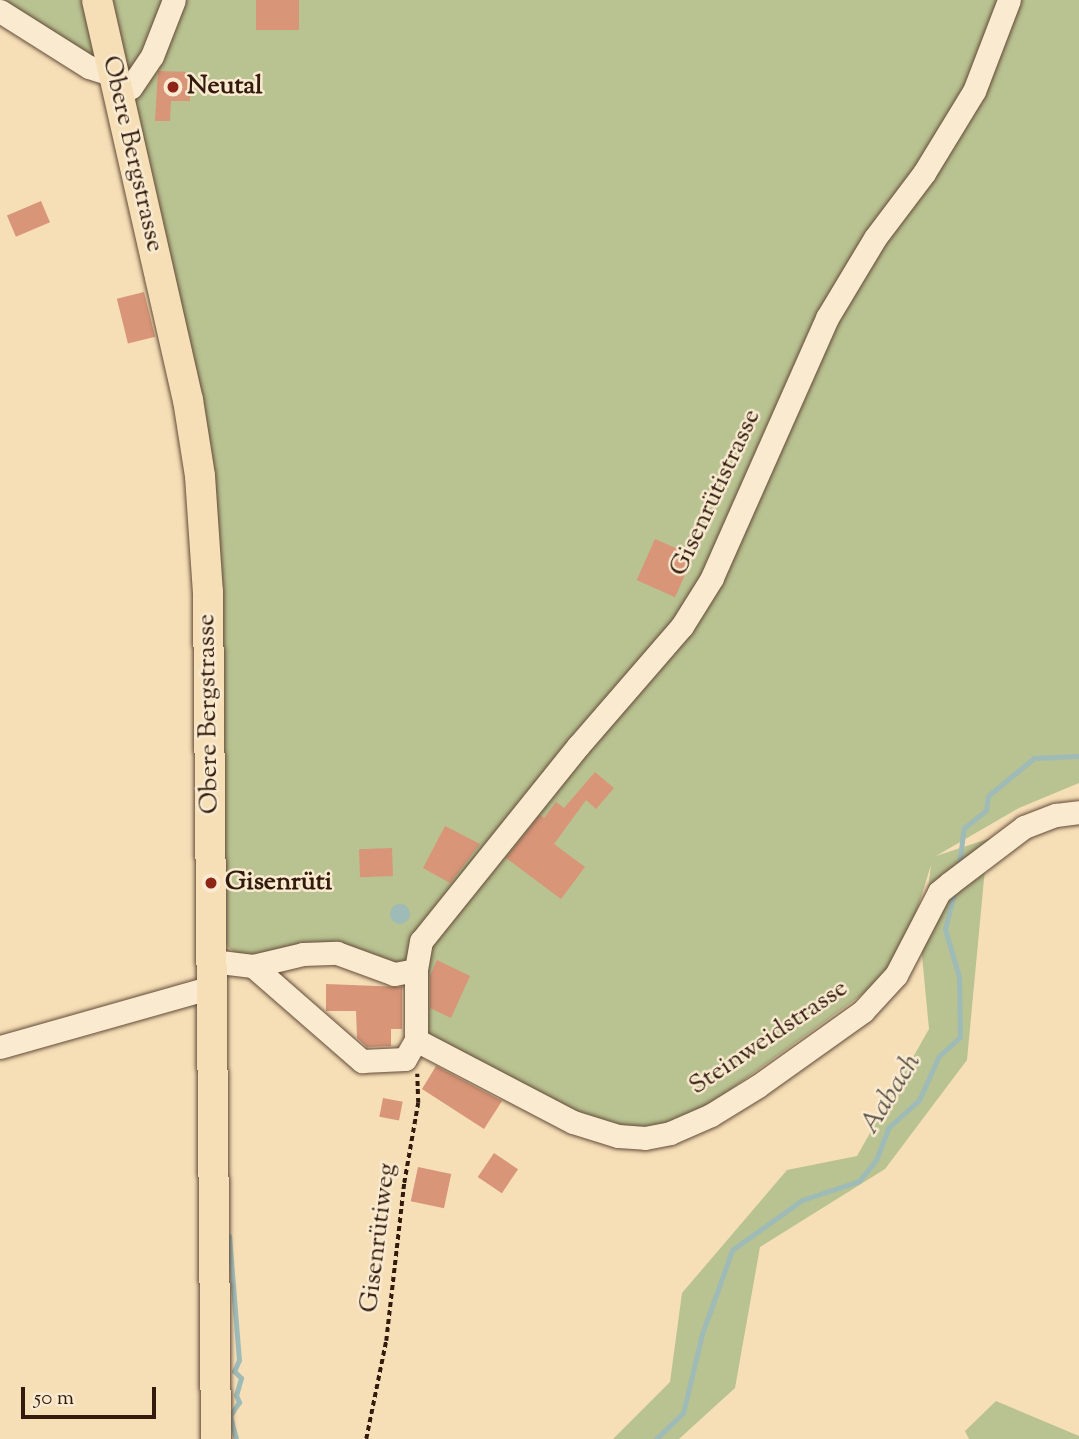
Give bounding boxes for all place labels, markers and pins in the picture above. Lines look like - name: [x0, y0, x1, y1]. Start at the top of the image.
- place label: Neutal: [187, 71, 263, 103]
- marker: Neutal: [165, 79, 181, 95]
- place label: Gisenrüti: [225, 867, 332, 899]
- marker: Gisenrüti: [203, 875, 219, 891]

